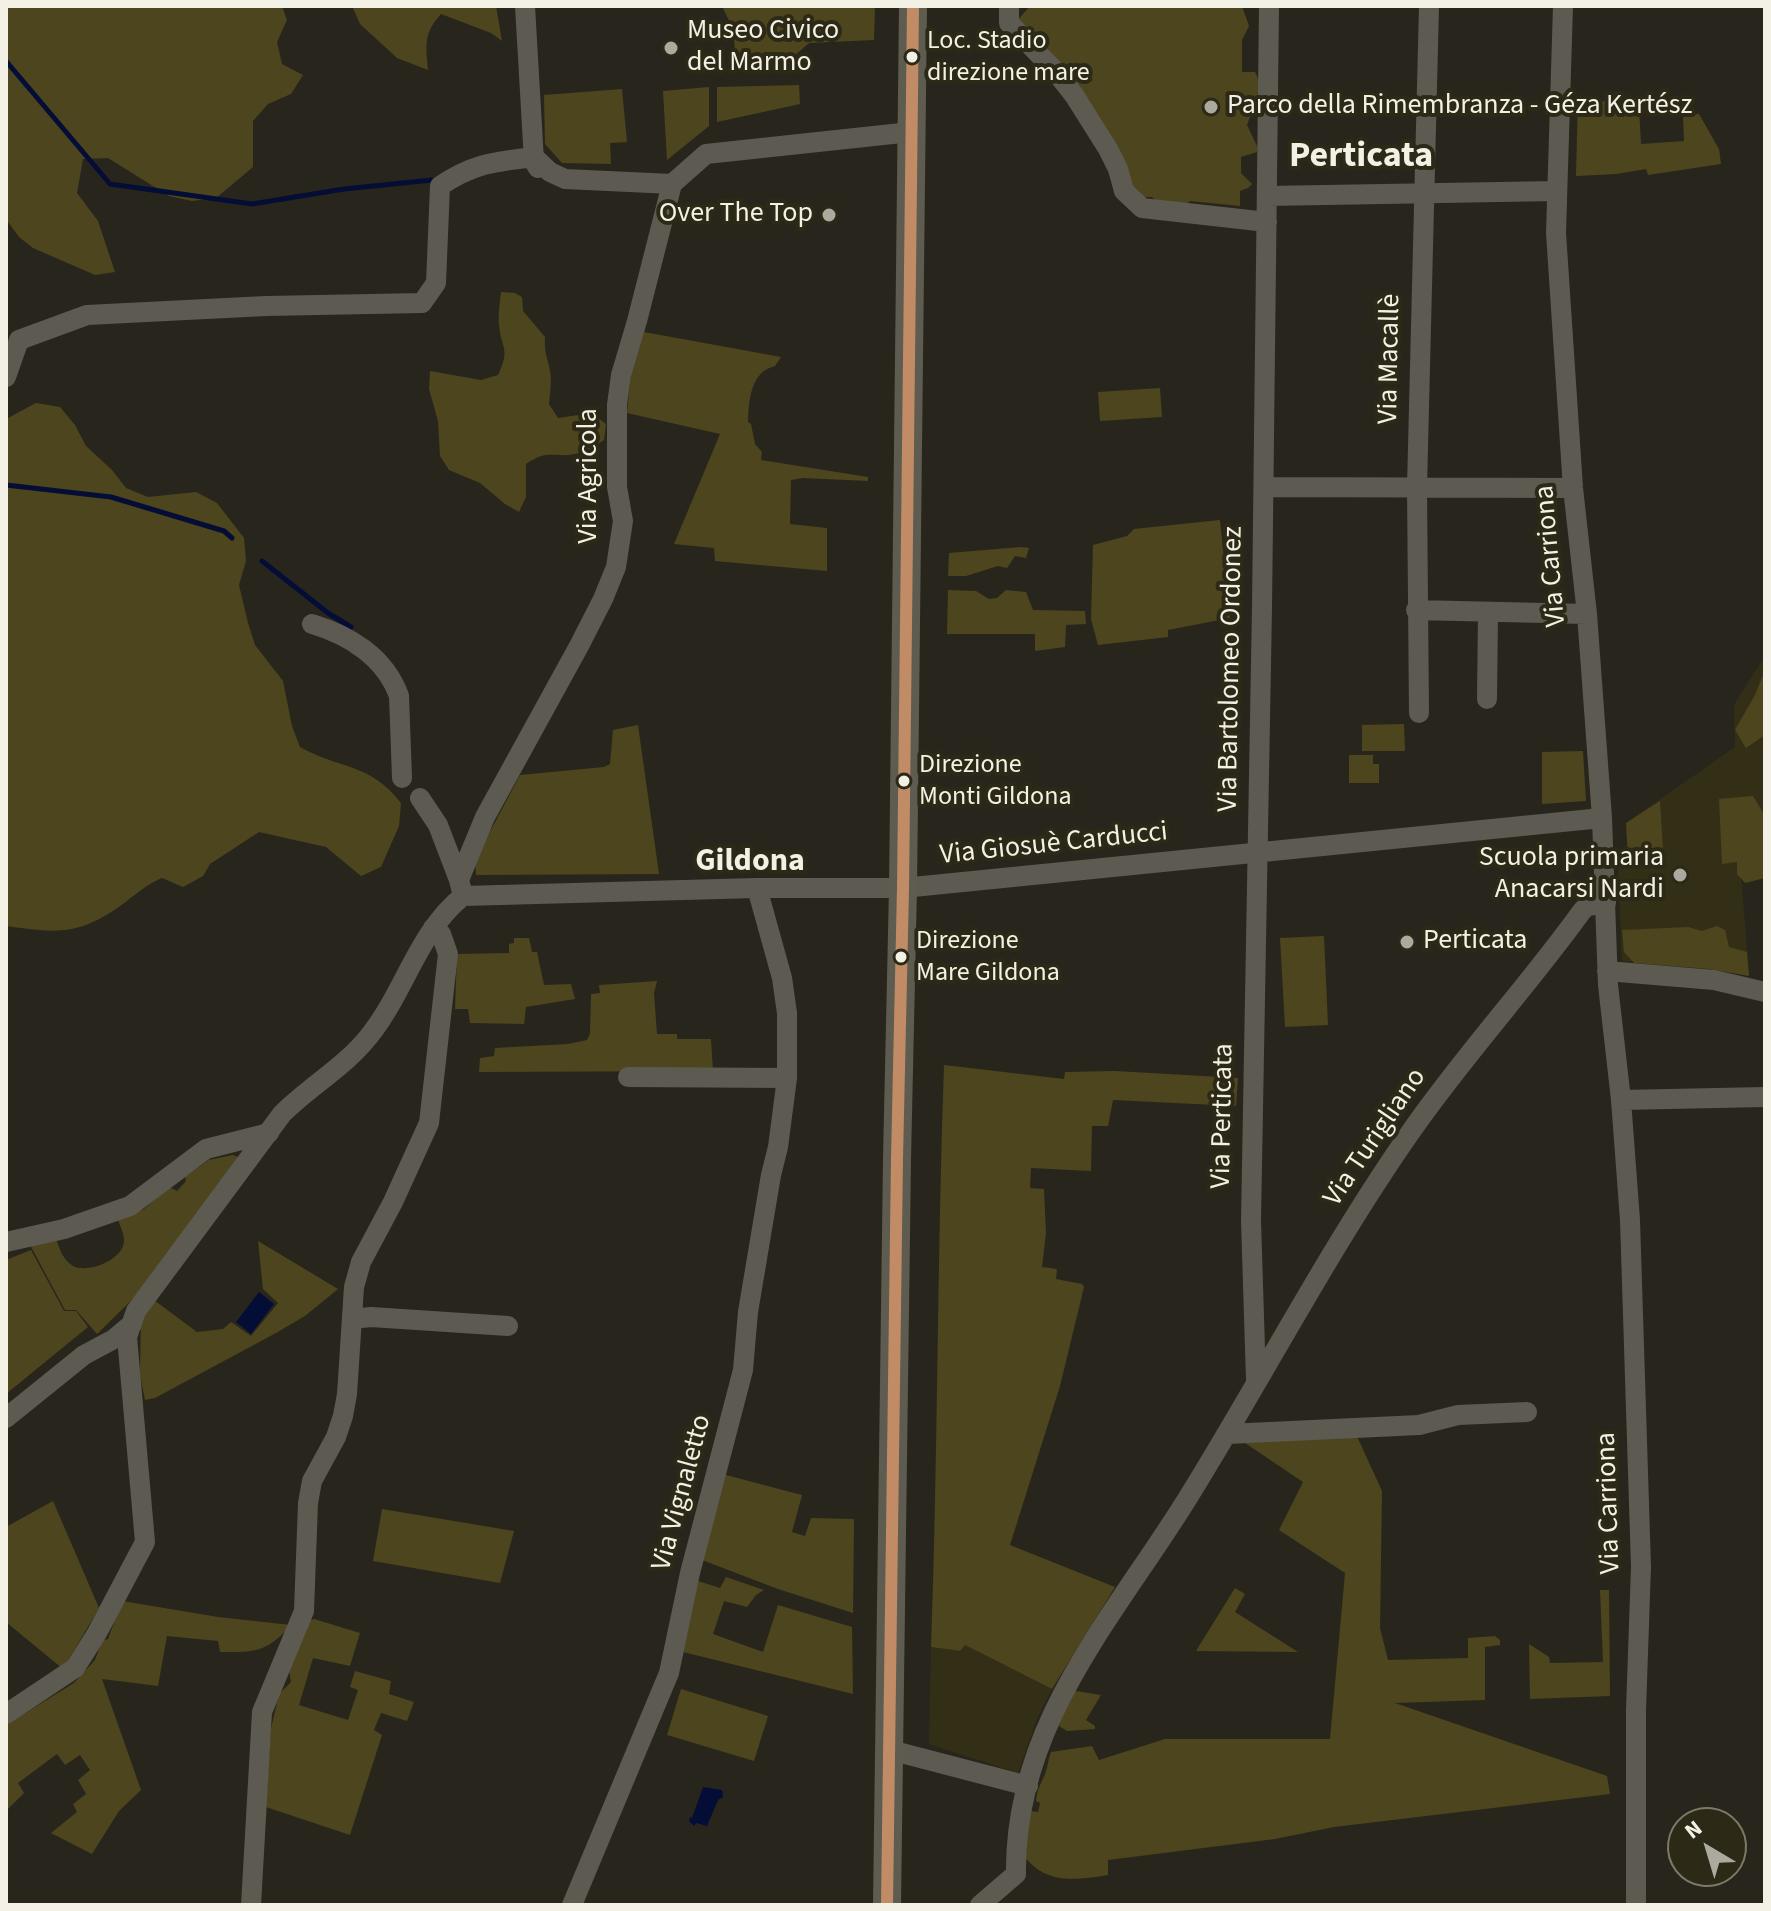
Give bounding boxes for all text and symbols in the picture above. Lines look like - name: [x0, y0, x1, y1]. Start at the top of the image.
- place label: Museo Civico del Marmo: [687, 15, 839, 81]
- place label: Loc. Stadio direzione mare: [927, 26, 1090, 88]
- marker: Museo Civico del Marmo: [662, 39, 680, 57]
- marker: Loc. Stadio direzione mare: [904, 49, 920, 65]
- place label: Parco della Rimembranza - Géza Kertész: [1227, 90, 1692, 124]
- marker: Parco della Rimembranza - Géza Kertész: [1202, 98, 1220, 116]
- district label: Perticata: [1289, 136, 1433, 180]
- place label: Over The Top: [659, 198, 813, 232]
- marker: Over The Top: [820, 206, 838, 224]
- street label: Via Macallè: [1373, 294, 1409, 424]
- street label: Via Agricola: [573, 408, 607, 544]
- street label: Via Carriona: [1529, 484, 1575, 628]
- street label: Via Bartolomeo Ordonez: [1213, 526, 1251, 812]
- place label: Direzione Monti Gildona: [919, 750, 1072, 812]
- marker: Direzione Monti Gildona: [896, 773, 912, 789]
- street label: Via Giosuè Carducci: [938, 816, 1170, 874]
- place label: Scuola primaria Anacarsi Nardi: [1479, 842, 1664, 908]
- district label: Gildona: [695, 844, 805, 882]
- marker: Scuola primaria Anacarsi Nardi: [1671, 866, 1689, 884]
- place label: Perticata: [1423, 925, 1527, 959]
- place label: Direzione Mare Gildona: [916, 926, 1060, 988]
- marker: Perticata: [1398, 933, 1416, 951]
- marker: Direzione Mare Gildona: [893, 949, 909, 965]
- street label: Via Perticata: [1206, 1043, 1242, 1189]
- street label: Via Turigliano: [1318, 1063, 1434, 1213]
- street label: Via Vignaletto: [646, 1411, 720, 1575]
- street label: Via Carriona: [1591, 1431, 1629, 1575]
- north arrow: [1667, 1807, 1747, 1887]
- text: N: [1678, 1813, 1709, 1847]

